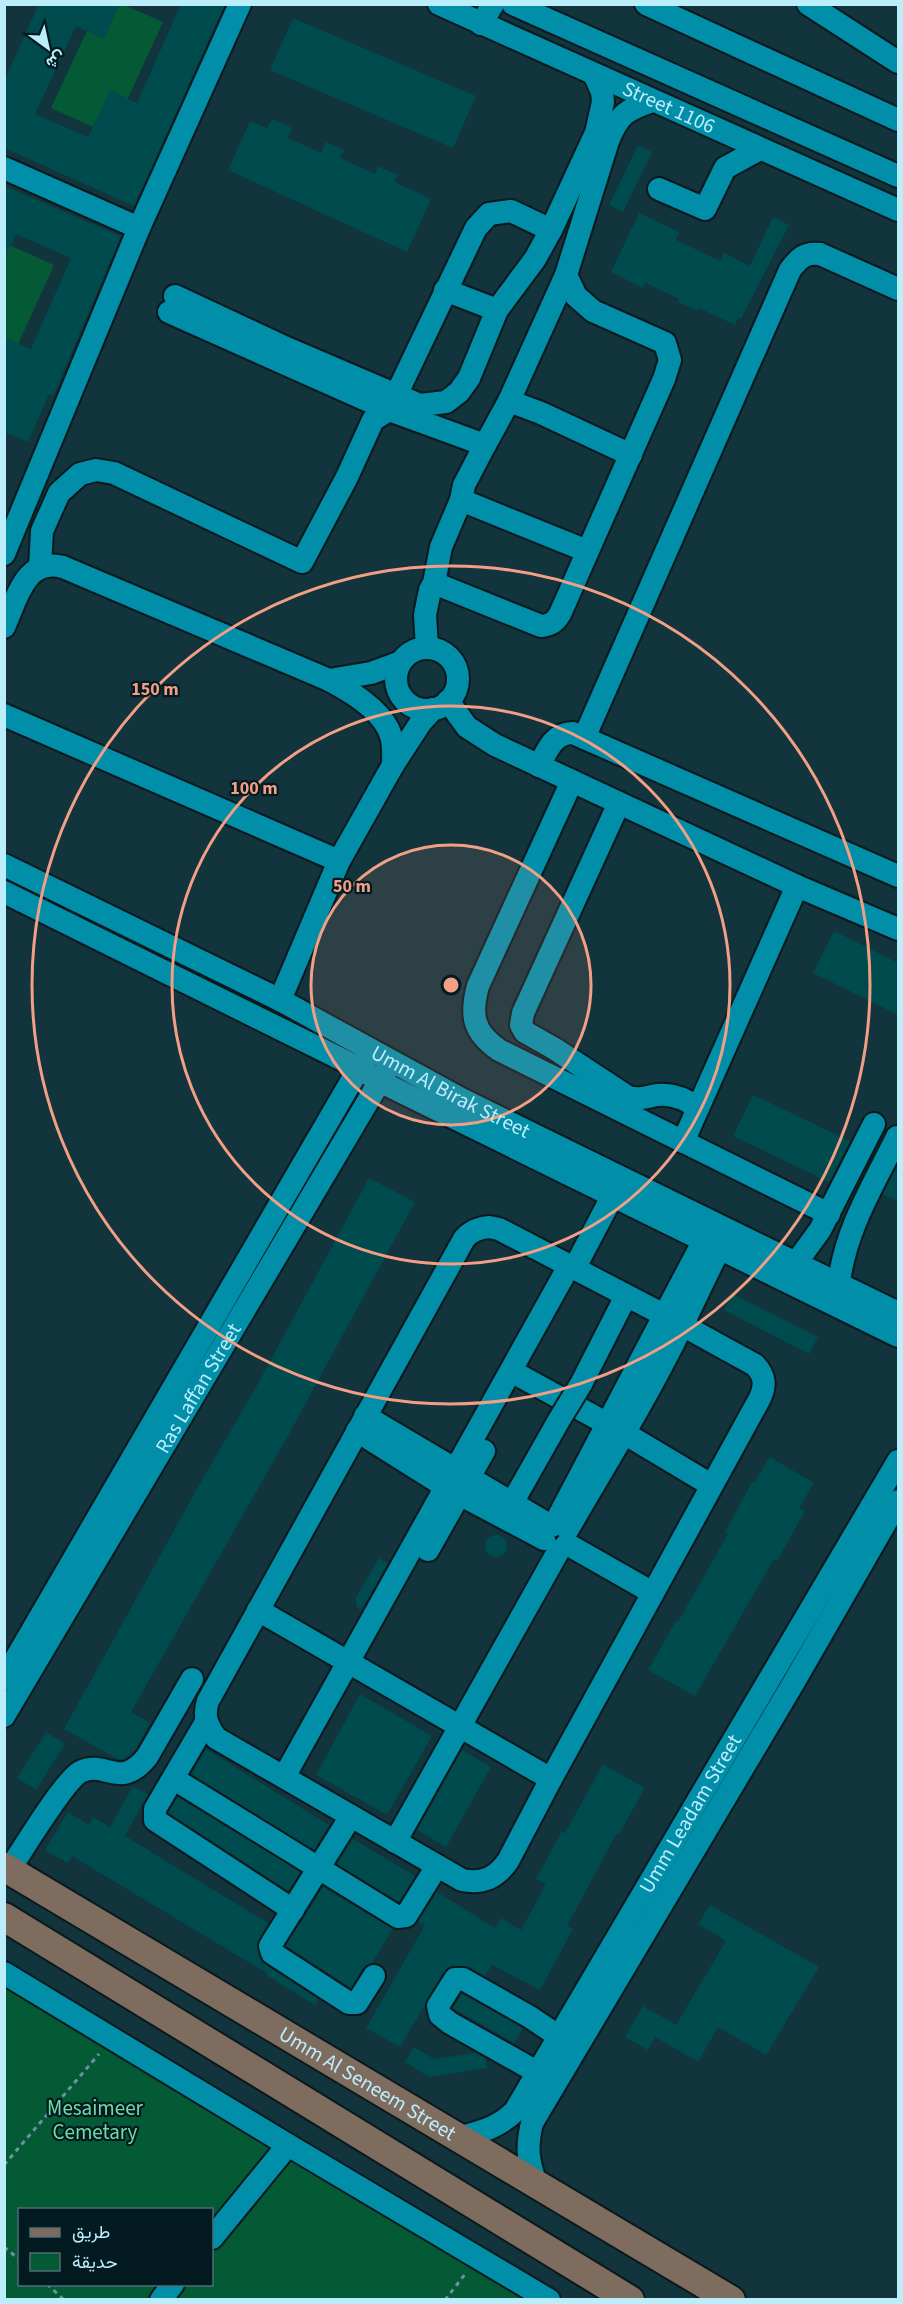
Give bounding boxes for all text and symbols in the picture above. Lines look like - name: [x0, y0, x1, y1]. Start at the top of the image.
- north arrow: [18, 18, 78, 78]
- text: ش: [42, 45, 70, 74]
- street label: Street 1106: [618, 73, 720, 141]
- text: 150 m: [131, 677, 179, 702]
- text: 100 m: [230, 776, 278, 801]
- text: 50 m: [333, 874, 371, 899]
- centre of rings: [441, 975, 461, 995]
- street label: Umm Al Birak Street: [366, 1038, 535, 1146]
- street label: Ras Laffan Street: [148, 1317, 248, 1459]
- street label: Umm Leadam Street: [632, 1729, 749, 1899]
- street label: Umm Al Seneem Street: [273, 2019, 462, 2148]
- park label: Mesaimeer Cemetary: [47, 2093, 144, 2147]
- legend: [18, 2208, 213, 2286]
- text: طريق: [72, 2220, 110, 2245]
- text: حديقة: [72, 2250, 118, 2275]

